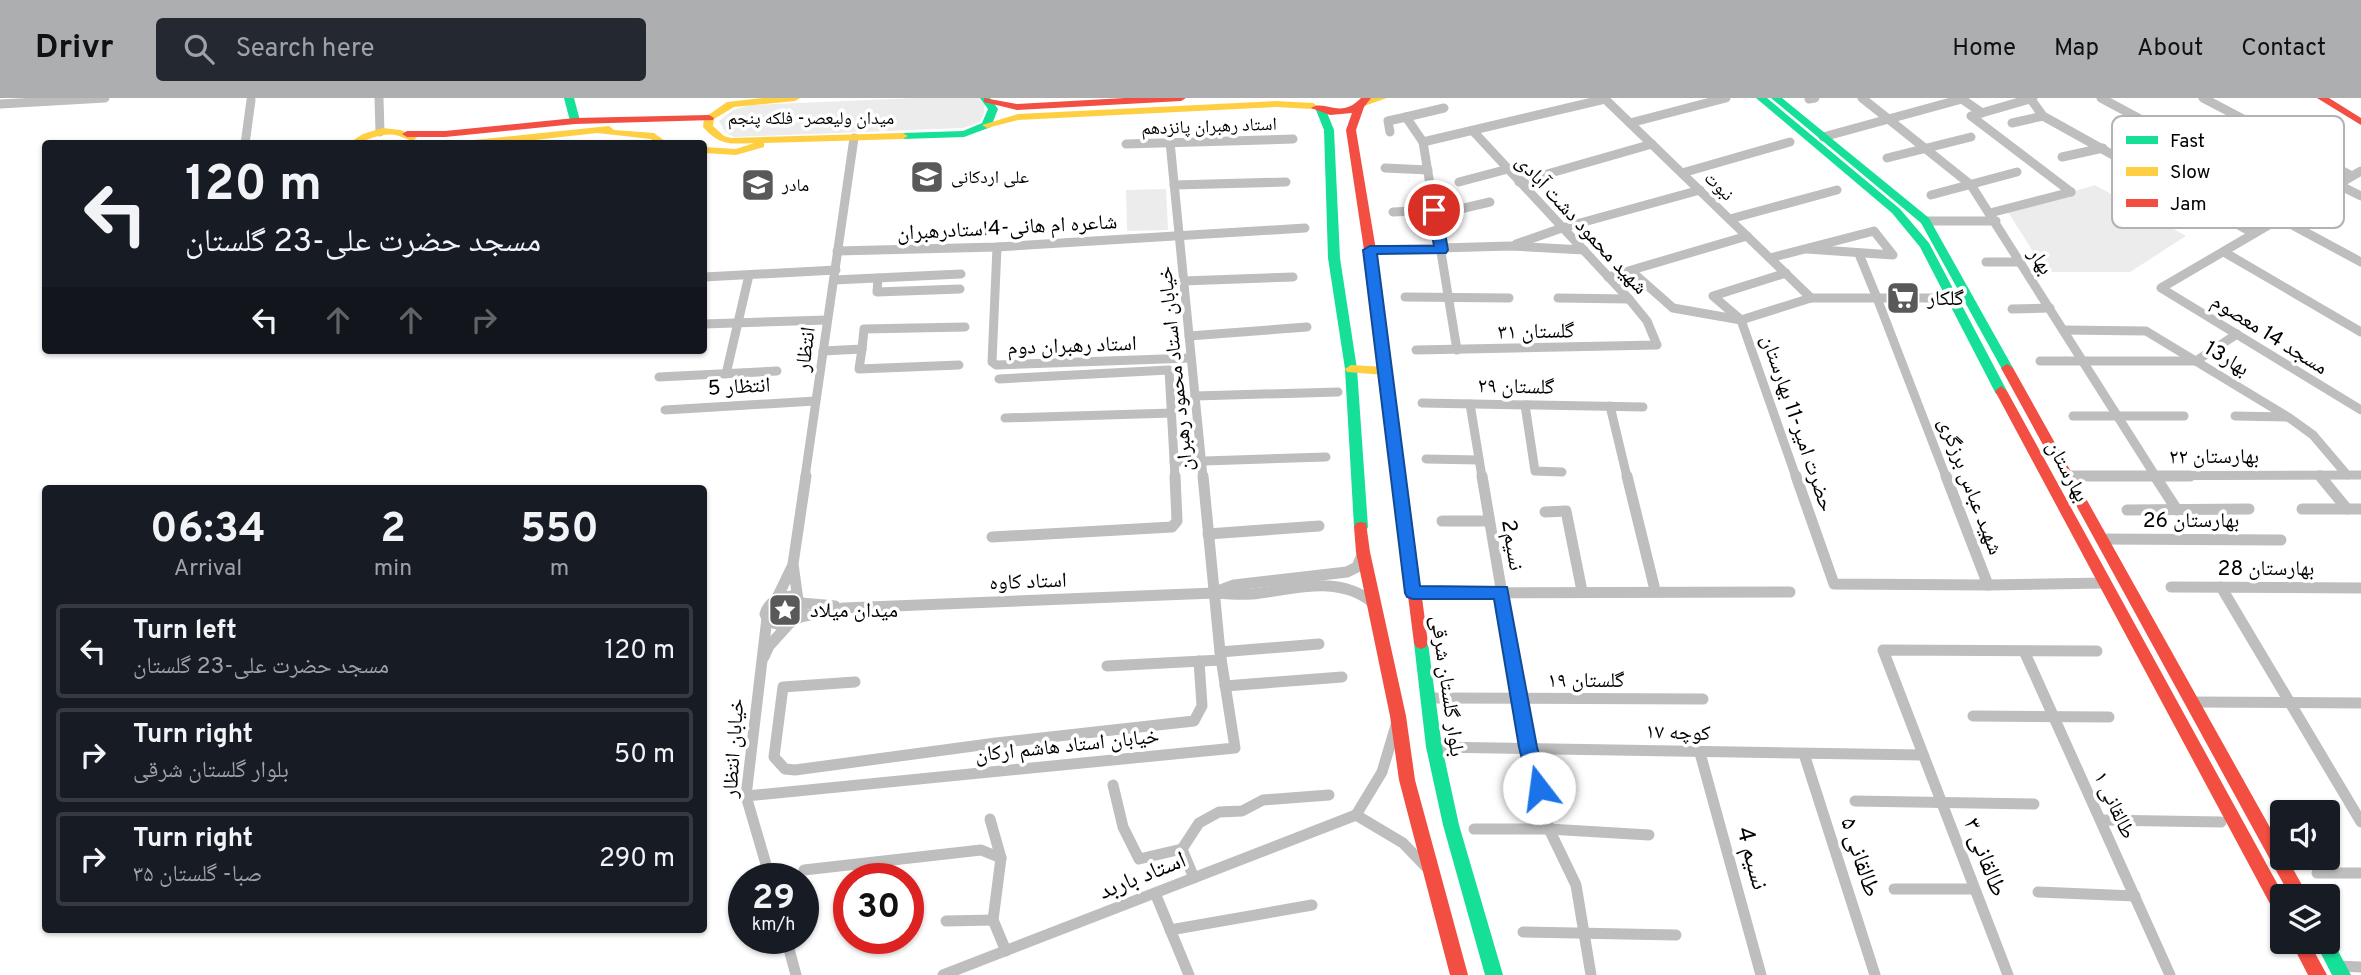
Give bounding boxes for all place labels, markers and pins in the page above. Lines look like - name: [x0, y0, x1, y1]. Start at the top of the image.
- school or university icon: علی اردکانی: [908, 158, 946, 196]
- school or university icon: مادر: [739, 166, 777, 204]
- place label: علی اردکانی: [951, 167, 1029, 190]
- place label: مادر: [781, 175, 809, 198]
- pin: [1404, 180, 1464, 240]
- supermarket icon: گلکار: [1884, 279, 1922, 317]
- place label: گلکار: [1926, 286, 1964, 313]
- place icon: میدان میلاد: [766, 591, 804, 629]
- place label: میدان میلاد: [810, 598, 898, 625]

